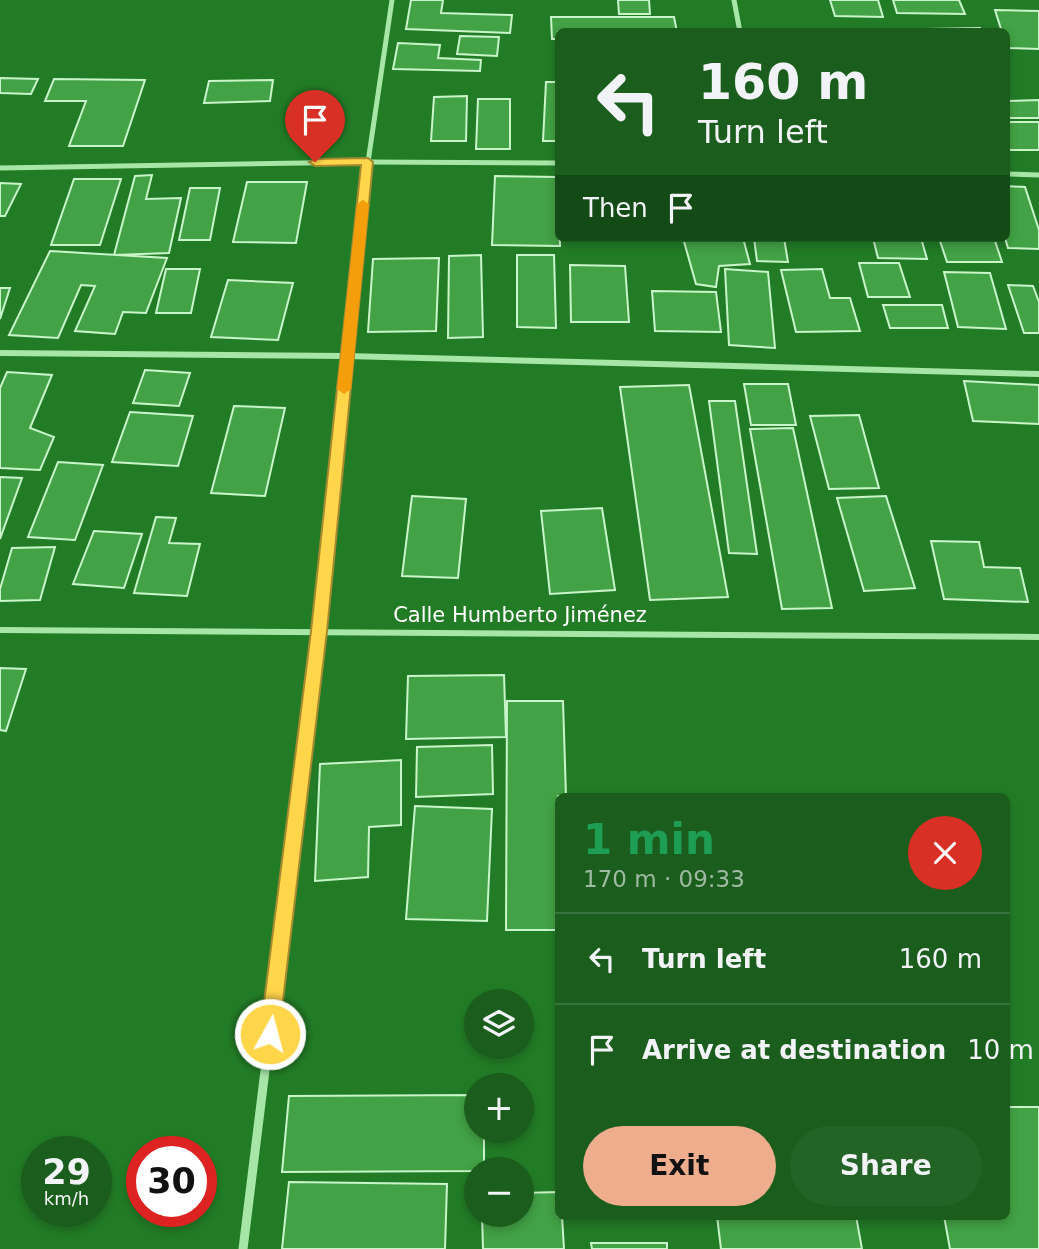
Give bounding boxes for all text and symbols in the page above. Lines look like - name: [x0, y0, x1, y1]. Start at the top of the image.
- text: 160 m: [698, 54, 868, 111]
- icon: left: [583, 56, 674, 147]
- pin: [285, 90, 345, 162]
- icon: arrive: [296, 101, 334, 139]
- text: Turn left: [698, 113, 828, 151]
- icon: arrive: [662, 189, 700, 227]
- text: Then: [583, 193, 648, 223]
- street label: Calle Humberto Jiménez: [393, 603, 647, 627]
- text: 1 min: [583, 815, 715, 864]
- button: close: [908, 816, 982, 890]
- text: 170 m · 09:33: [583, 866, 745, 892]
- icon: left: [583, 940, 621, 978]
- text: Turn left: [642, 944, 766, 974]
- text: 160 m: [899, 944, 982, 974]
- map controls: [464, 989, 534, 1227]
- button: layers: [464, 989, 534, 1059]
- position arrow: [233, 997, 307, 1071]
- icon: arrive: [583, 1031, 621, 1069]
- text: Arrive at destination: [642, 1035, 946, 1065]
- text: 10 m: [967, 1035, 1034, 1065]
- button: +: [464, 1073, 534, 1143]
- button: Exit: [583, 1126, 776, 1206]
- button: Share: [790, 1126, 982, 1206]
- speed limit sign: 30: [126, 1136, 217, 1227]
- text: 29: [42, 1152, 91, 1192]
- button: −: [464, 1157, 534, 1227]
- text: km/h: [44, 1188, 89, 1209]

